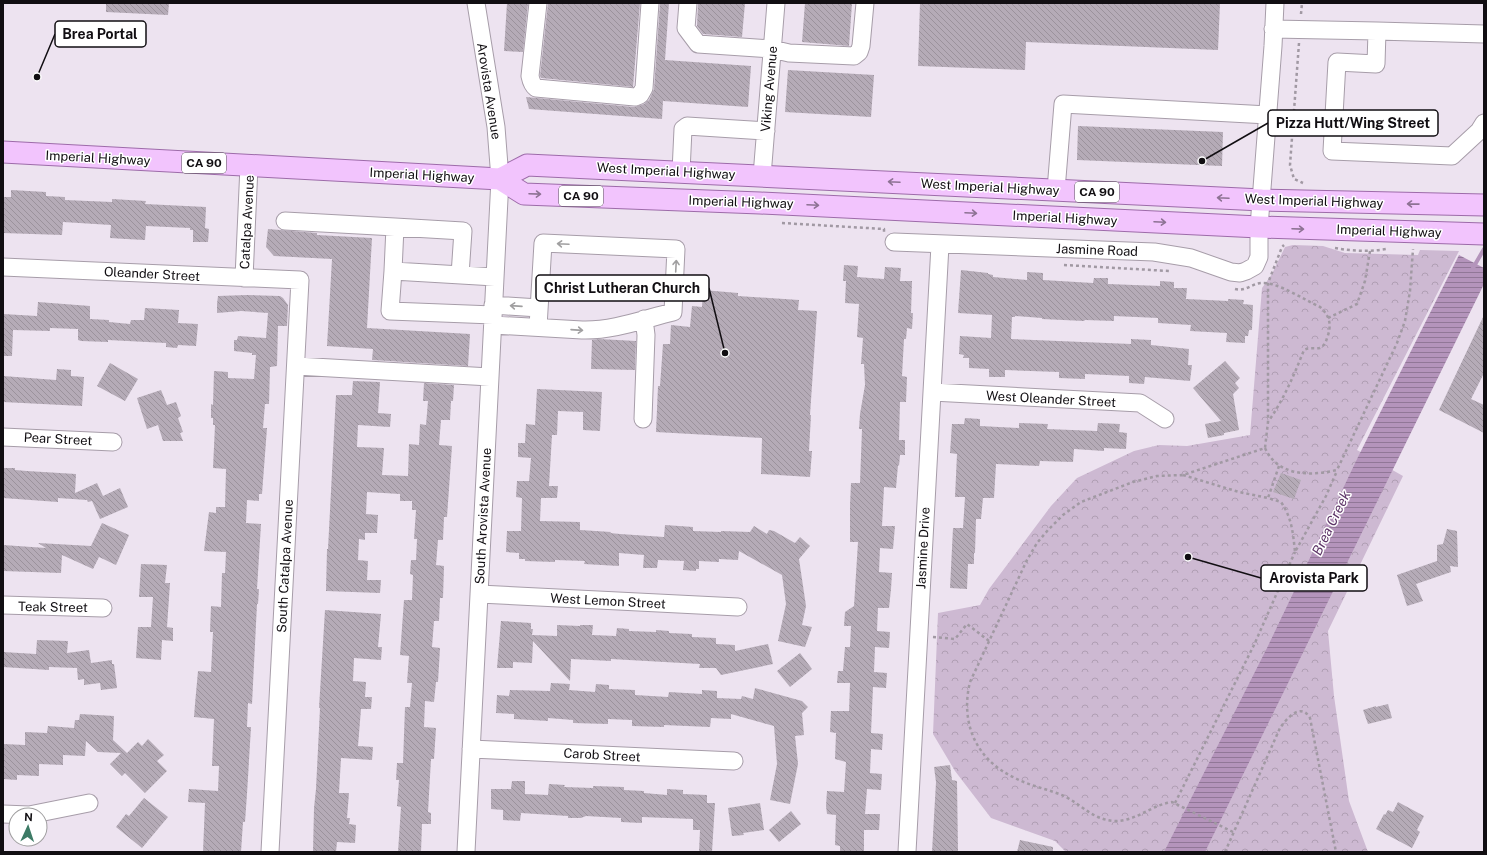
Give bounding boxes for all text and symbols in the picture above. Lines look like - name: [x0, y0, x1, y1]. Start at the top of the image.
- callout: Brea Portal: [55, 21, 146, 47]
- text: Brea Portal: [62, 26, 138, 42]
- street label: Arovista Avenue: [474, 42, 504, 140]
- street label: Viking Avenue: [758, 45, 780, 133]
- callout: Pizza Hutt/Wing Street: [1268, 110, 1438, 136]
- text: Pizza Hutt/Wing Street: [1276, 115, 1430, 131]
- street label: Imperial Highway: [45, 148, 151, 168]
- road number: CA 90: [182, 153, 226, 173]
- street label: West Imperial Highway: [596, 160, 736, 182]
- street label: Imperial Highway: [369, 165, 475, 185]
- street label: Catalpa Avenue: [237, 174, 257, 270]
- street label: West Imperial Highway: [920, 176, 1060, 198]
- one-way arrow: [888, 178, 901, 186]
- road number: CA 90: [1075, 182, 1119, 202]
- road number: CA 90: [559, 186, 603, 206]
- one-way arrow: [528, 191, 541, 198]
- street label: West Imperial Highway: [1244, 191, 1384, 211]
- street label: Imperial Highway: [688, 193, 794, 211]
- one-way arrow: [1217, 195, 1230, 202]
- one-way arrow: [1407, 200, 1420, 207]
- one-way arrow: [806, 202, 819, 209]
- street label: Imperial Highway: [1012, 208, 1118, 228]
- one-way arrow: [964, 209, 977, 217]
- one-way arrow: [1153, 219, 1166, 226]
- street label: Imperial Highway: [1336, 222, 1442, 240]
- one-way arrow: [1291, 225, 1304, 232]
- one-way arrow: [557, 241, 570, 248]
- street label: Jasmine Road: [1056, 241, 1138, 259]
- one-way arrow: [672, 260, 679, 273]
- street label: Oleander Street: [103, 264, 201, 284]
- callout: Christ Lutheran Church: [536, 275, 709, 301]
- text: Christ Lutheran Church: [544, 280, 700, 296]
- one-way arrow: [510, 303, 523, 310]
- one-way arrow: [570, 326, 583, 333]
- street label: West Oleander Street: [986, 388, 1116, 410]
- street label: Pear Street: [23, 430, 93, 448]
- street label: South Arovista Avenue: [472, 447, 494, 585]
- water label: Brea Creek: [1308, 488, 1354, 558]
- street label: South Catalpa Avenue: [274, 499, 296, 633]
- street label: Jasmine Drive: [913, 506, 933, 590]
- callout: Arovista Park: [1261, 565, 1367, 591]
- text: Arovista Park: [1269, 570, 1359, 586]
- street label: West Lemon Street: [550, 590, 666, 612]
- street label: Teak Street: [18, 599, 88, 615]
- street label: Carob Street: [563, 745, 641, 765]
- north arrow: [8, 807, 48, 847]
- text: N: [24, 811, 33, 823]

